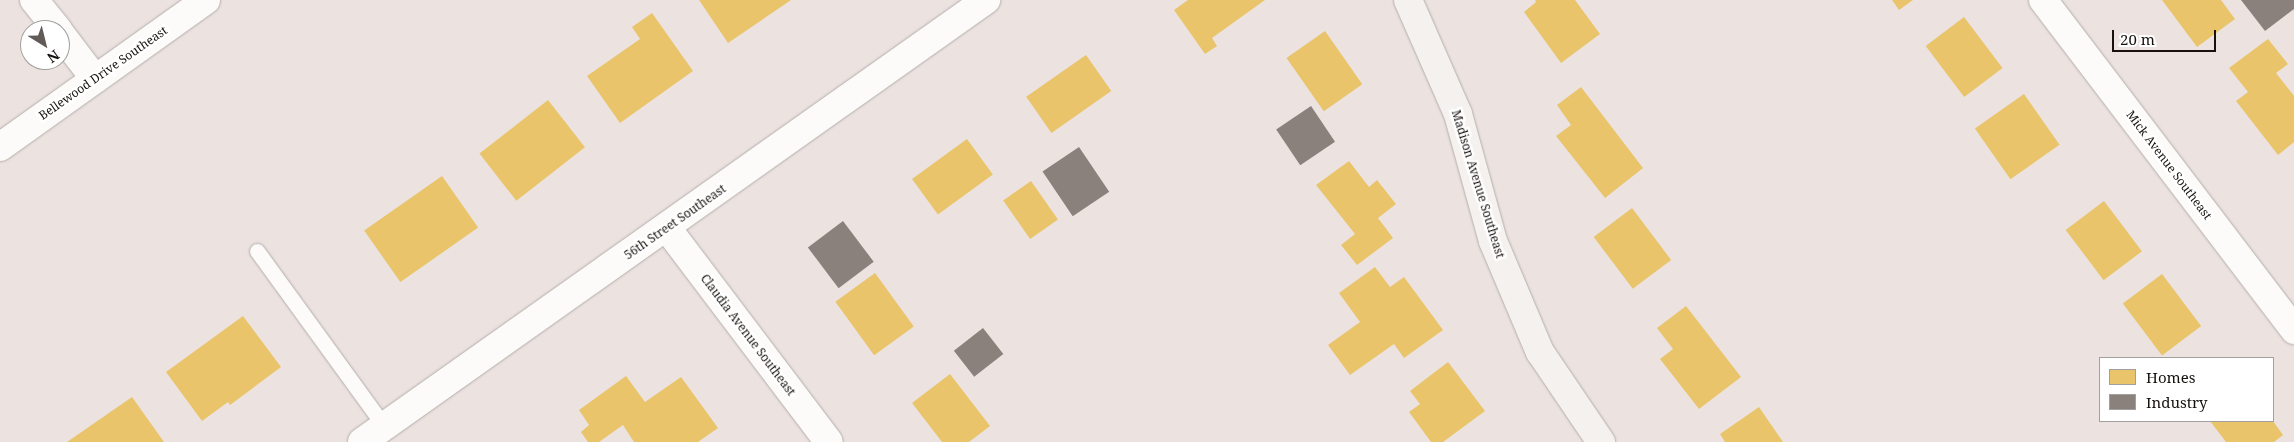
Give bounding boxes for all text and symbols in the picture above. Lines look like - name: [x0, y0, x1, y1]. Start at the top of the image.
- north arrow: [20, 20, 70, 70]
- scale bar: [2114, 20, 2218, 52]
- street label: Bellewood Drive Southeast: [36, 23, 170, 123]
- text: 20 m: [2120, 29, 2155, 49]
- text: N: [43, 46, 64, 68]
- street label: Madison Avenue Southeast: [1449, 108, 1507, 260]
- street label: Mick Avenue Southeast: [2123, 108, 2215, 222]
- street label: 56th Street Southeast: [621, 181, 729, 263]
- street label: Claudia Avenue Southeast: [698, 271, 798, 399]
- legend: [2099, 357, 2274, 422]
- text: Homes: [2146, 367, 2196, 387]
- text: Industry: [2146, 392, 2208, 412]

